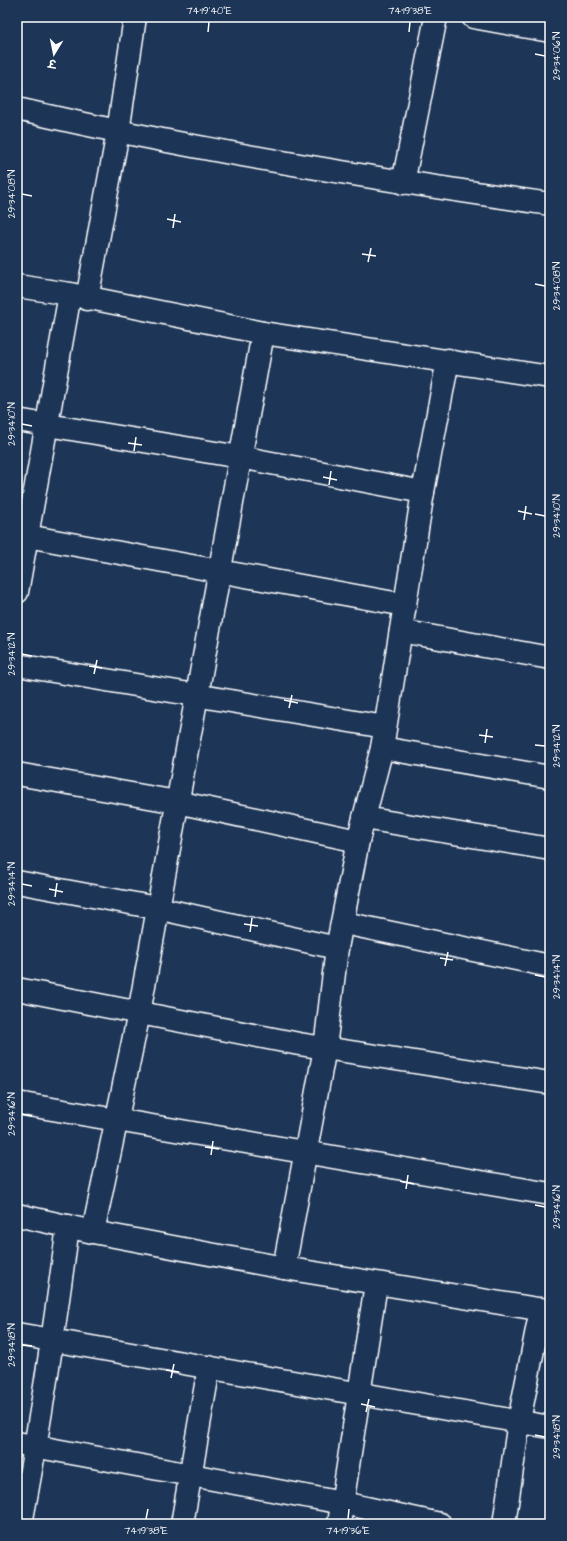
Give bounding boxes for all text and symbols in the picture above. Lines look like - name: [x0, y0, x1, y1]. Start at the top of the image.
- text: 74°19'40"E: [186, 4, 232, 18]
- text: 74°19'38"E: [388, 4, 432, 18]
- text: 29°34'06"N: [550, 32, 564, 80]
- north arrow: [34, 34, 74, 74]
- text: उ: [46, 55, 58, 72]
- text: 29°34'08"N: [5, 170, 19, 218]
- text: 29°34'08"N: [550, 262, 564, 310]
- text: 29°34'10"N: [5, 402, 19, 446]
- text: 29°34'10"N: [550, 494, 564, 538]
- text: 29°34'12"N: [5, 633, 19, 675]
- text: 29°34'12"N: [550, 725, 564, 767]
- text: 29°34'14"N: [5, 862, 19, 906]
- text: 29°34'14"N: [550, 955, 564, 999]
- text: 29°34'16"N: [5, 1092, 19, 1136]
- text: 29°34'16"N: [550, 1185, 564, 1229]
- text: 29°34'18"N: [5, 1323, 19, 1367]
- text: 29°34'18"N: [550, 1415, 564, 1459]
- text: 74°19'38"E: [124, 1524, 168, 1538]
- text: 74°19'36"E: [326, 1524, 370, 1538]

